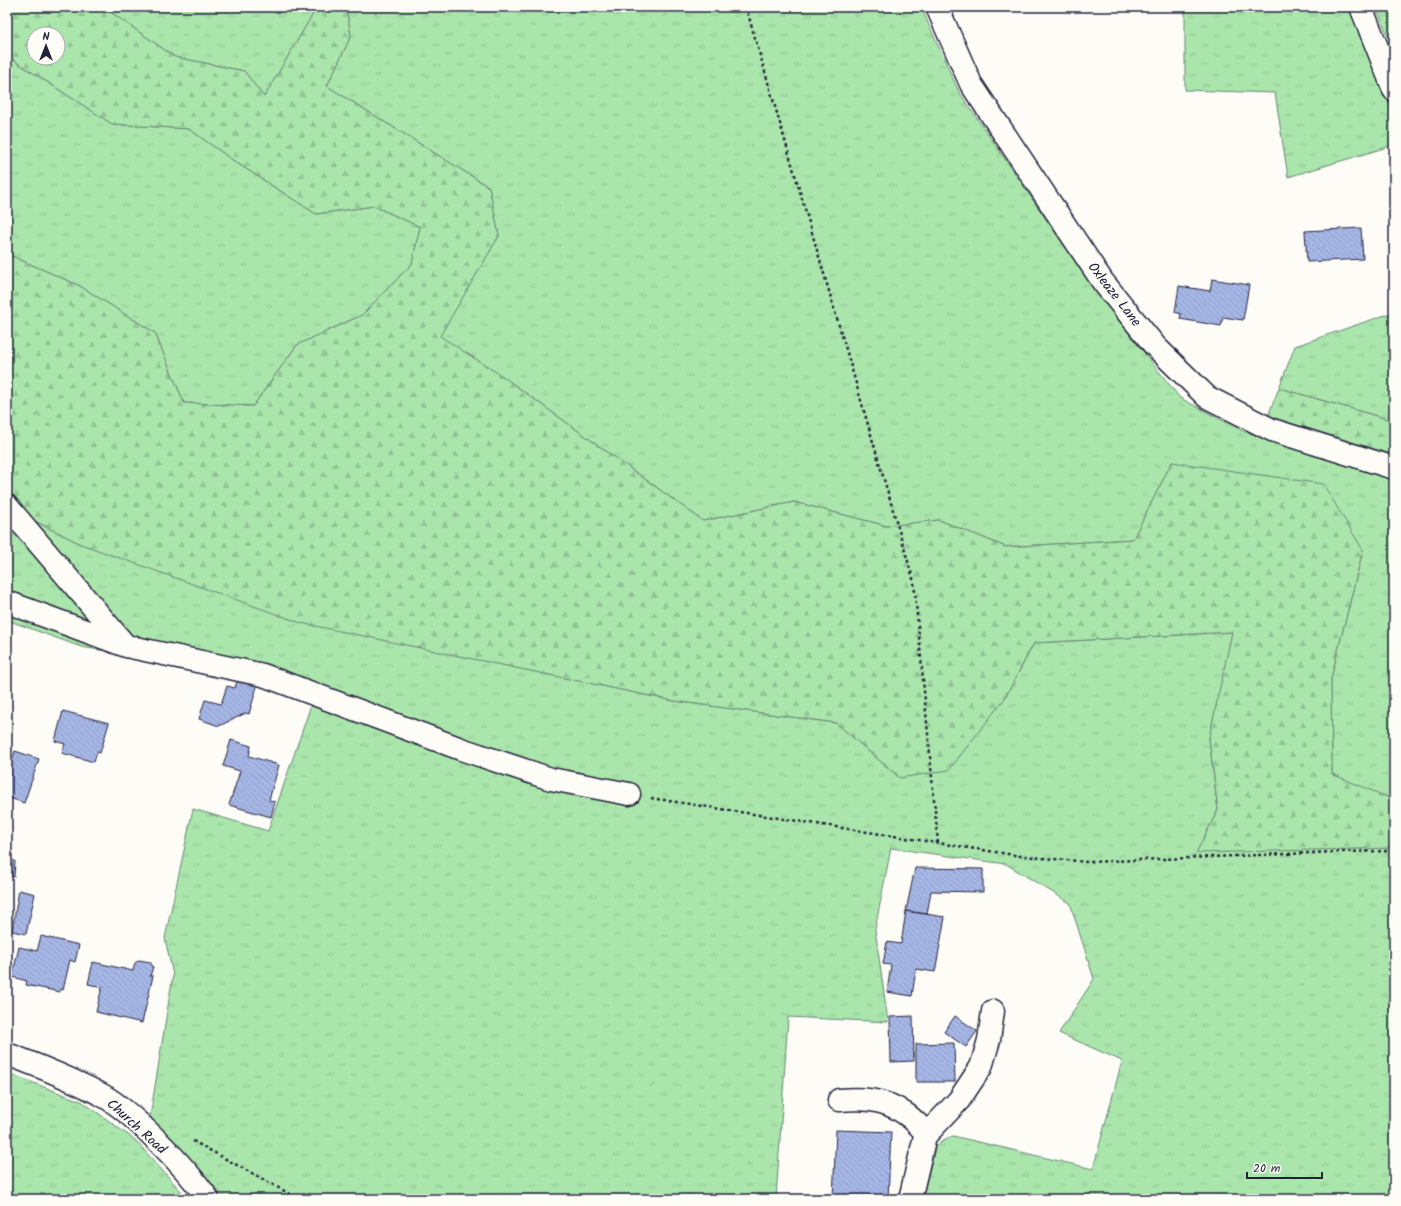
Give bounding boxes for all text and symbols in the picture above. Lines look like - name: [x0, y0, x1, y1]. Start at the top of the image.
- north arrow: [26, 26, 66, 66]
- text: N: [43, 28, 50, 46]
- street label: Oxleaze Lane: [1082, 258, 1147, 332]
- street label: Church Road: [101, 1094, 172, 1161]
- scale bar: [1247, 1154, 1322, 1180]
- text: 20 m: [1253, 1159, 1281, 1178]

